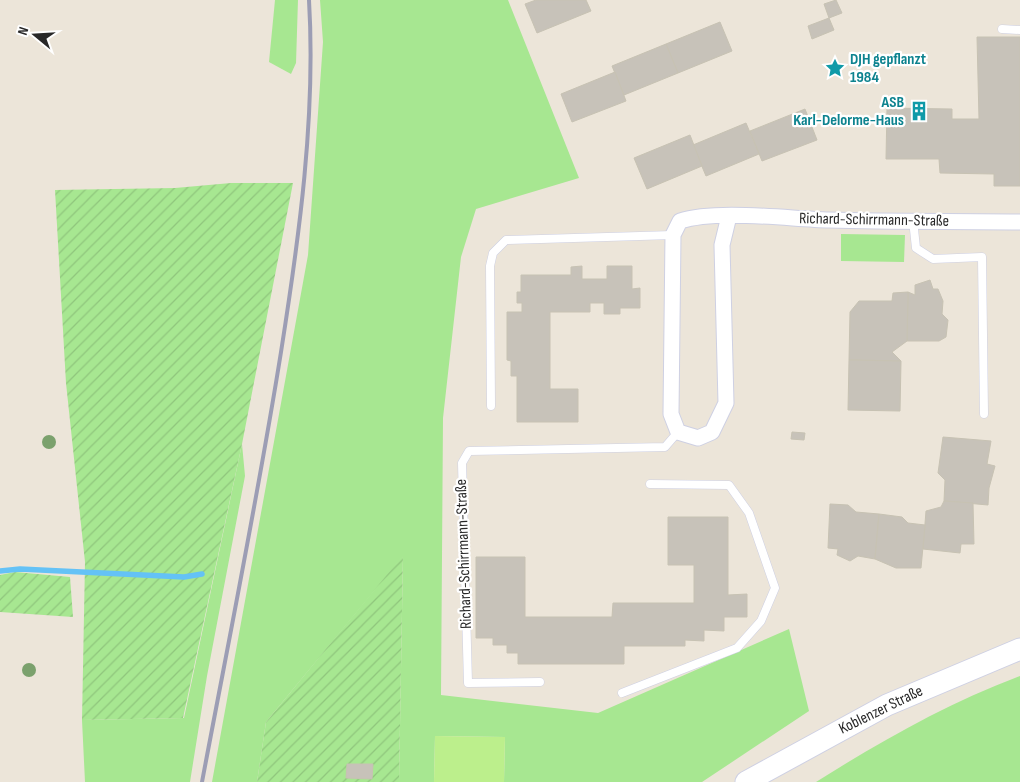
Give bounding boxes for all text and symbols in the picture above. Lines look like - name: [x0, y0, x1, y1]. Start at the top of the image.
- north arrow: [10, 10, 60, 60]
- text: N: [14, 25, 32, 37]
- place label: DJH gepflanzt 1984: [850, 50, 926, 87]
- place icon: DJH gepflanzt 1984: [824, 57, 846, 79]
- place label: ASB Karl-Delorme-Haus: [793, 93, 904, 130]
- building icon: ASB Karl-Delorme-Haus: [908, 100, 930, 122]
- street label: Richard-Schirrmann-Straße: [799, 209, 949, 231]
- street label: Richard-Schirrmann-Straße: [452, 479, 476, 629]
- street label: Koblenzer Straße: [836, 682, 926, 738]

